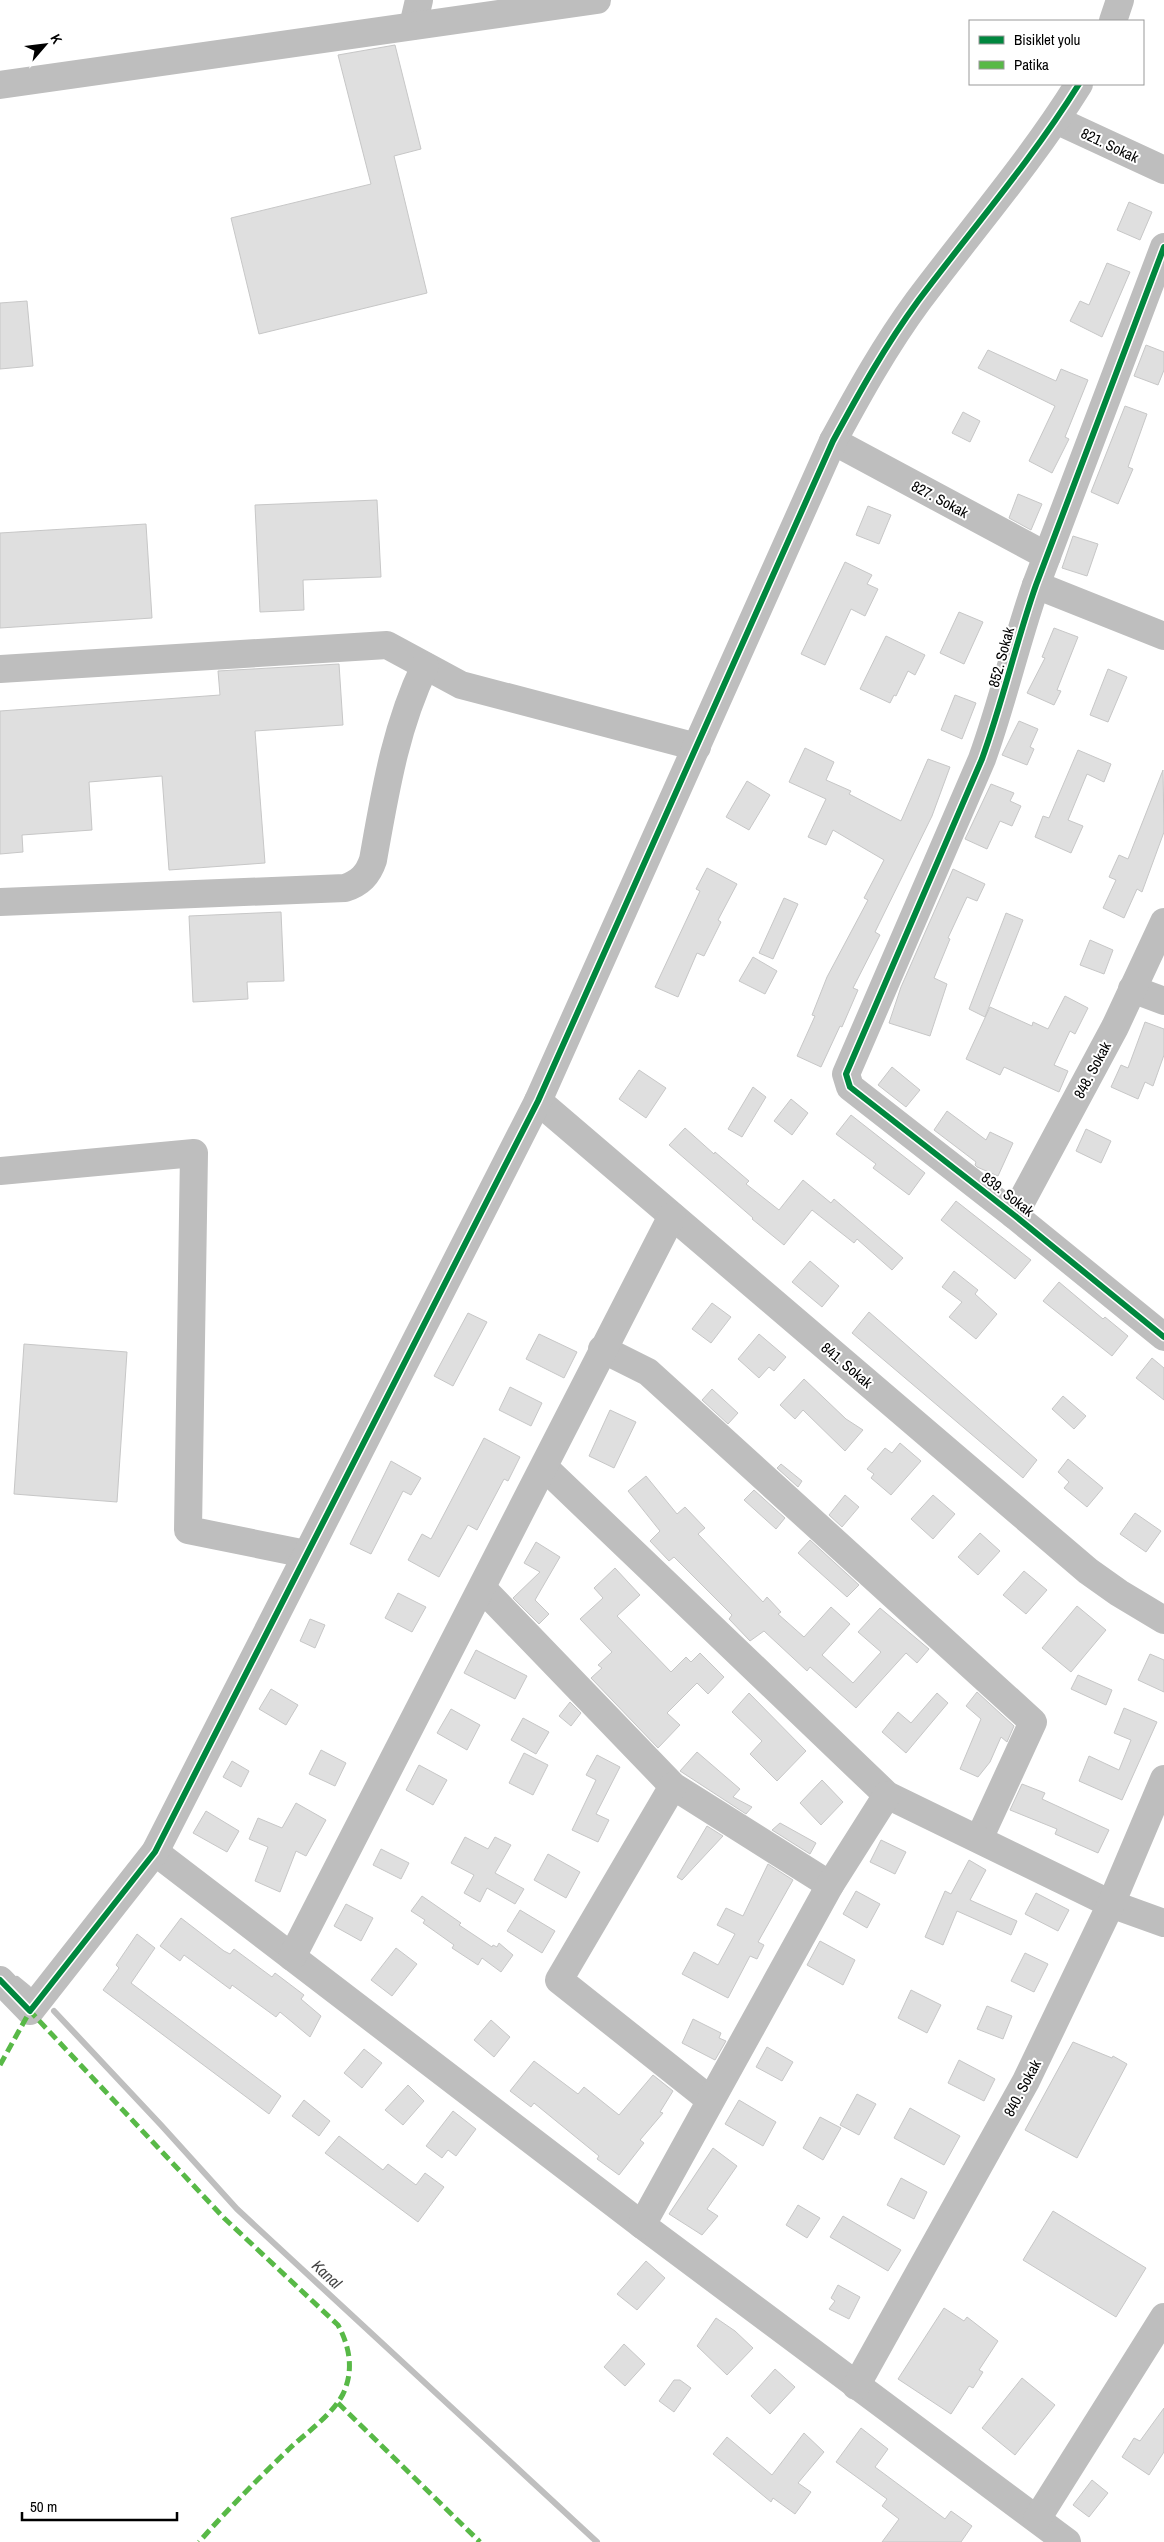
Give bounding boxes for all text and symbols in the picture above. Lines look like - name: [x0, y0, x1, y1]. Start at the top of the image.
- north arrow: [20, 20, 70, 70]
- legend: [969, 20, 1144, 85]
- text: Bisiklet yolu: [1014, 29, 1080, 50]
- text: K: [47, 31, 67, 47]
- text: Patika: [1014, 54, 1049, 75]
- street label: 821. Sokak: [1078, 122, 1143, 168]
- street label: 827. Sokak: [908, 475, 973, 523]
- street label: 852. Sokak: [983, 624, 1019, 689]
- street label: 848. Sokak: [1068, 1037, 1116, 1102]
- street label: 839. Sokak: [977, 1167, 1039, 1222]
- street label: 841. Sokak: [817, 1337, 878, 1393]
- street label: 840. Sokak: [998, 2055, 1046, 2120]
- water label: Kanal: [307, 2255, 348, 2294]
- scale bar: [22, 2490, 178, 2522]
- text: 50 m: [30, 2496, 57, 2517]

